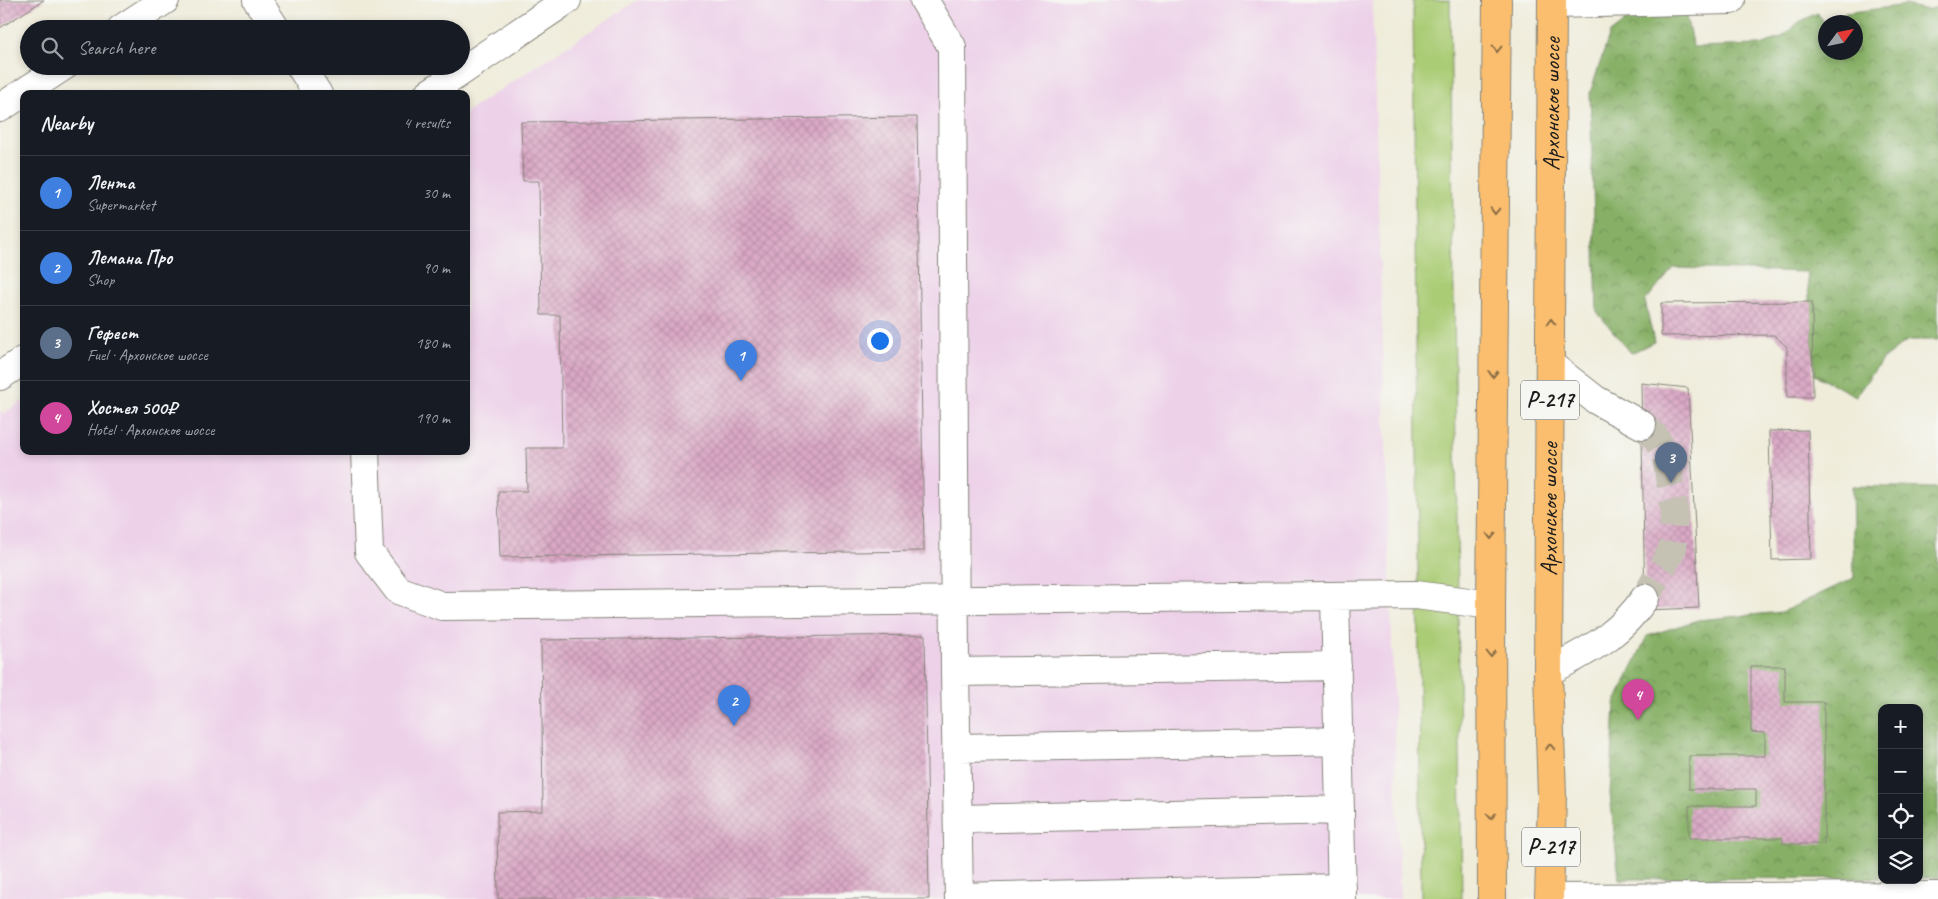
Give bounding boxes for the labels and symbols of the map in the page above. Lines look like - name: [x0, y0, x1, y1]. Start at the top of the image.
- north arrow: [1818, 15, 1863, 60]
- street label: Архонское шоссе: [1536, 35, 1567, 171]
- one-way arrow: [1492, 45, 1502, 53]
- one-way arrow: [1490, 208, 1500, 215]
- one-way arrow: [1546, 318, 1556, 326]
- your location: [867, 328, 893, 354]
- pin: 1: [725, 340, 757, 381]
- one-way arrow: [1488, 370, 1498, 378]
- road number: Р-217: [1521, 380, 1579, 420]
- street label: Архонское шоссе: [1534, 440, 1564, 576]
- pin: 3: [1655, 442, 1687, 483]
- one-way arrow: [1486, 532, 1496, 540]
- one-way arrow: [1486, 650, 1496, 658]
- pin: 4: [1622, 679, 1654, 720]
- pin: 2: [718, 685, 750, 726]
- one-way arrow: [1545, 743, 1556, 751]
- one-way arrow: [1486, 813, 1496, 821]
- road number: Р-217: [1522, 828, 1580, 866]

